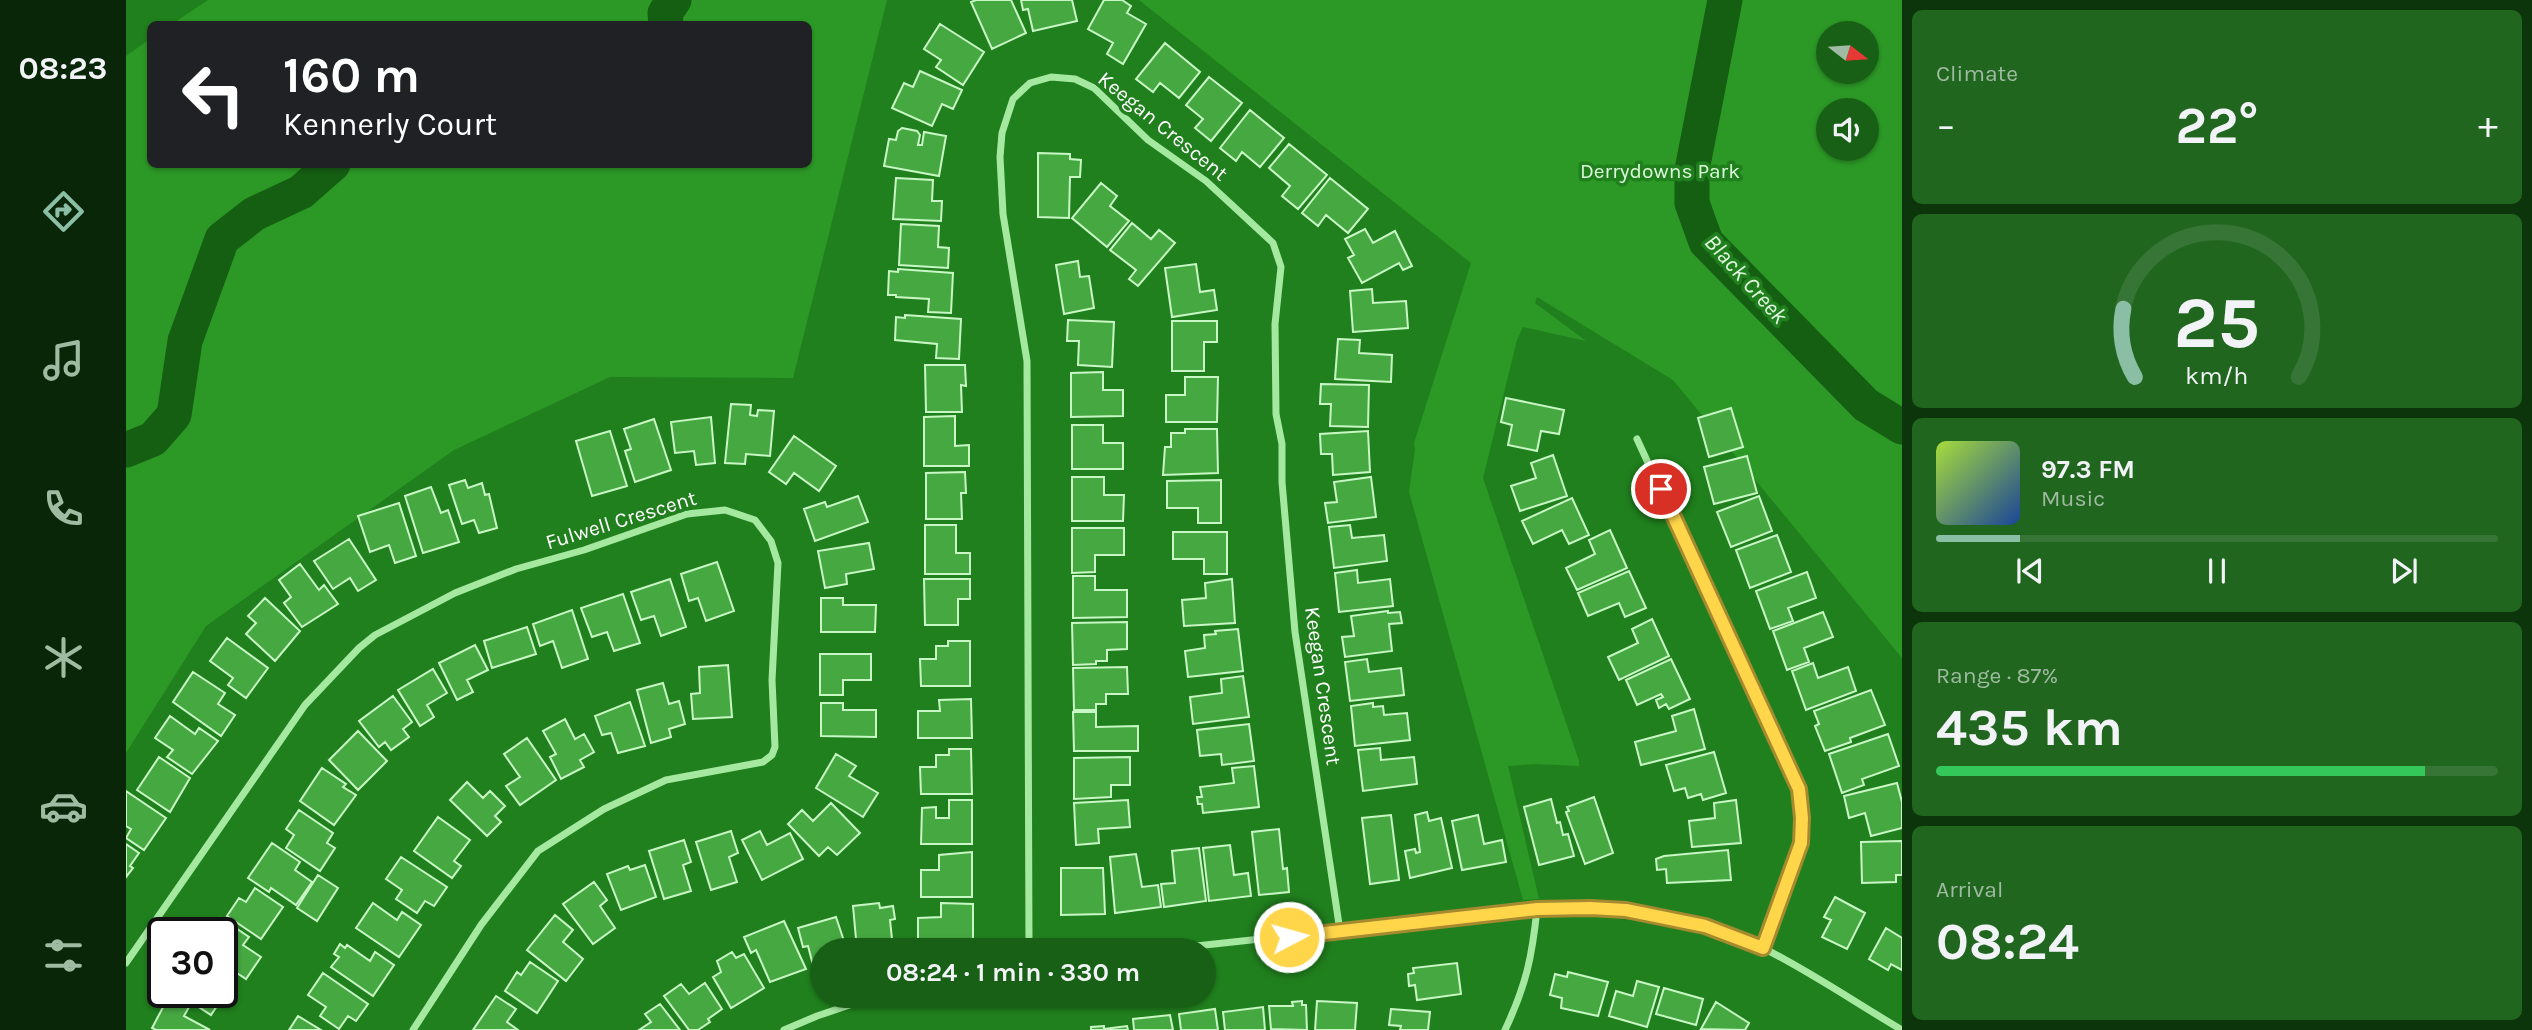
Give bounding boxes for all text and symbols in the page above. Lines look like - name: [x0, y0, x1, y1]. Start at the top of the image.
- north arrow: [1816, 21, 1880, 84]
- map controls: [1816, 21, 1879, 161]
- text: 160 m: [283, 47, 420, 104]
- icon: left: [168, 49, 259, 140]
- text: 08:23: [19, 50, 107, 87]
- text: Climate: [1936, 60, 2018, 87]
- street label: Keegan Crescent: [1093, 66, 1233, 186]
- text: 22°: [2175, 95, 2259, 156]
- button: sound: [1816, 98, 1879, 161]
- text: −: [1936, 103, 1956, 148]
- text: +: [2478, 103, 2498, 148]
- text: Kennerly Court: [283, 106, 497, 143]
- park label: Derrydowns Park: [1580, 159, 1740, 183]
- icon: directions: [39, 187, 88, 236]
- water label: Black Creek: [1699, 229, 1793, 330]
- text: 25: [2174, 280, 2260, 365]
- icon: music: [39, 336, 88, 385]
- text: km/h: [2185, 361, 2249, 390]
- text: 97.3 FM: [2041, 454, 2135, 485]
- pin: [1631, 459, 1691, 519]
- icon: arrive: [1642, 470, 1680, 508]
- icon: phone: [39, 484, 88, 533]
- text: Music: [2041, 485, 2105, 512]
- street label: Fulwell Crescent: [543, 486, 699, 554]
- icon: previous: [2011, 552, 2049, 590]
- icon: pause: [2198, 552, 2236, 590]
- icon: next: [2385, 552, 2423, 590]
- street label: Keegan Crescent: [1300, 605, 1346, 767]
- icon: climate: [39, 633, 88, 682]
- text: Range · 87%: [1936, 662, 2058, 689]
- text: 435 km: [1936, 697, 2123, 758]
- icon: car: [39, 782, 88, 831]
- text: Arrival: [1936, 876, 2003, 903]
- position arrow: [1252, 900, 1326, 974]
- text: 08:24: [1936, 911, 2079, 972]
- speed limit sign: 30: [147, 917, 238, 1008]
- icon: filters: [39, 931, 88, 980]
- text: 08:24 · 1 min · 330 m: [886, 957, 1140, 988]

